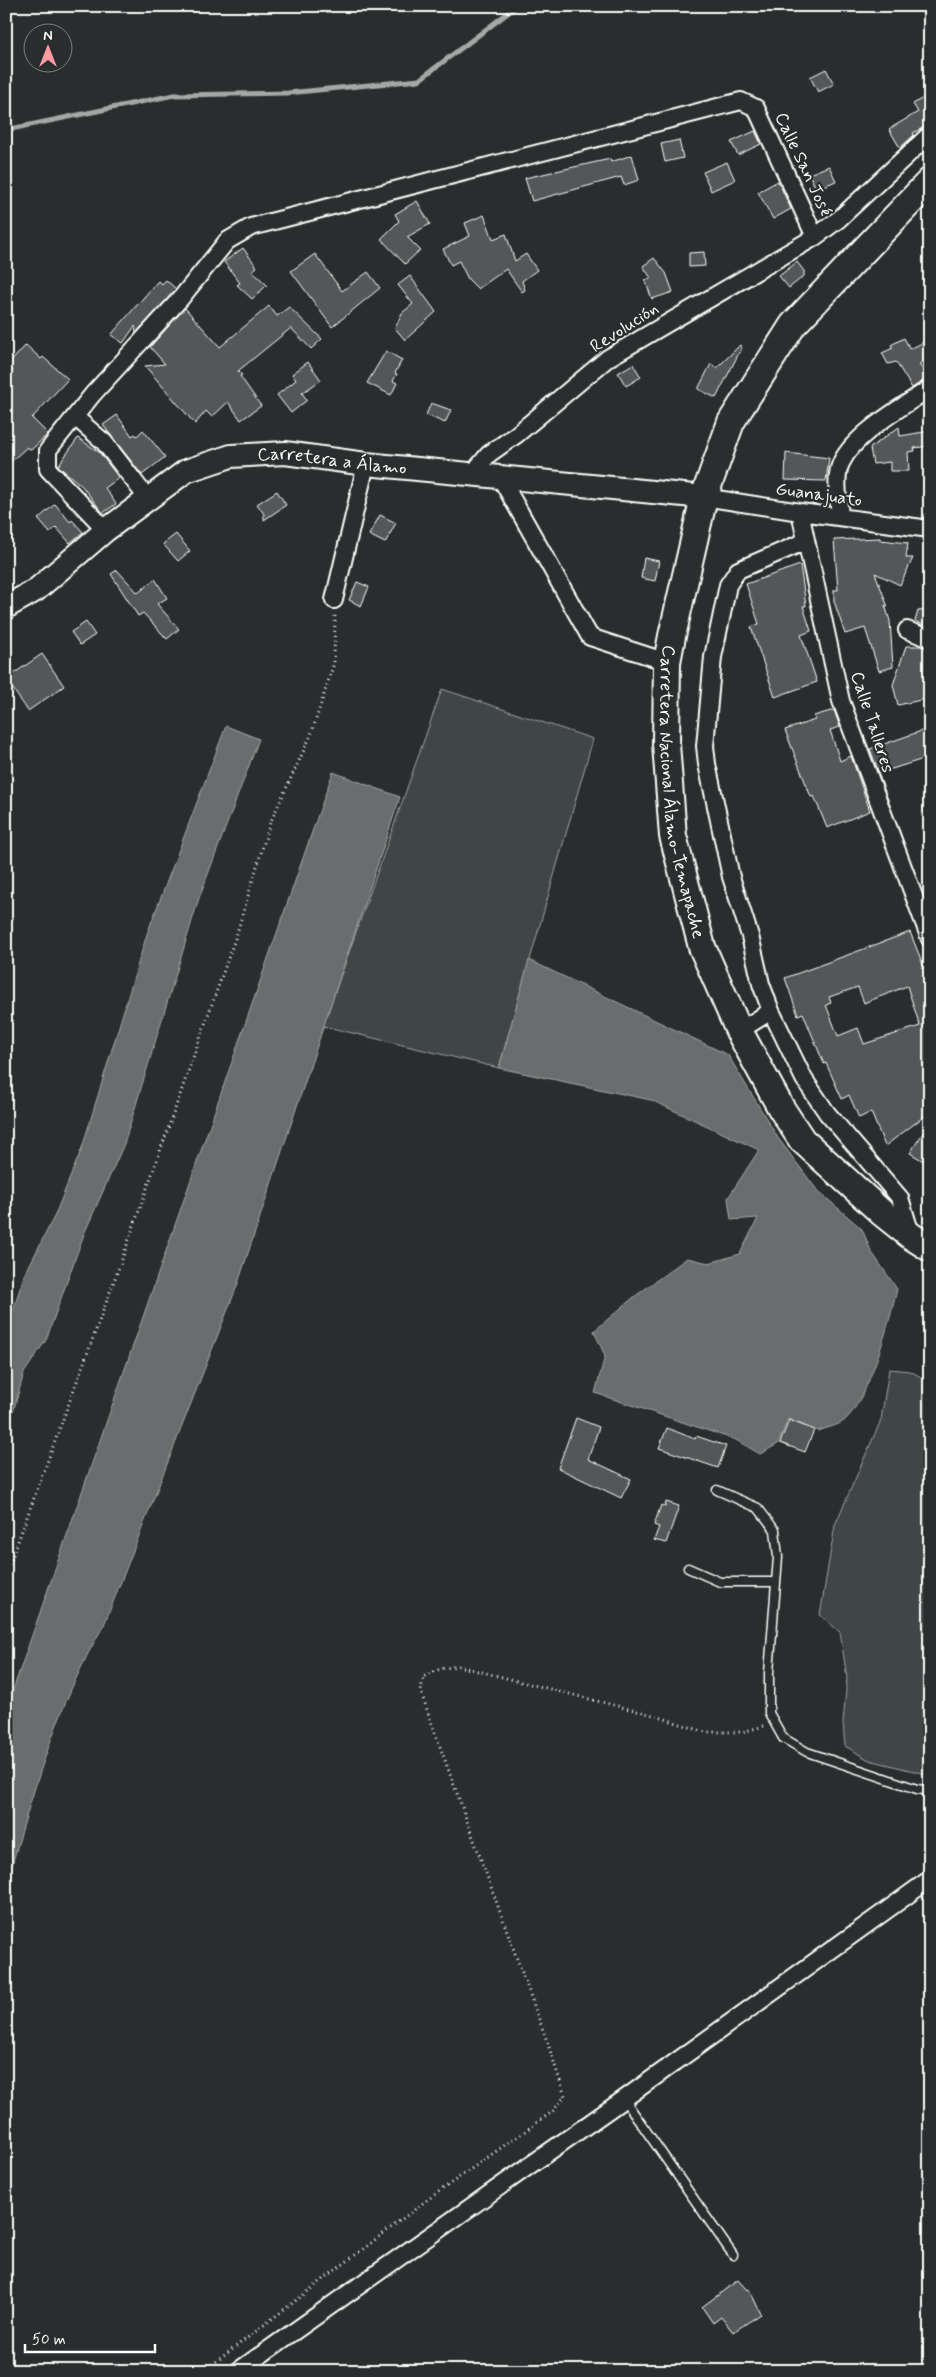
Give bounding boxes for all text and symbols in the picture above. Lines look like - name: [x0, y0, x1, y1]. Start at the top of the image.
- north arrow: [22, 22, 72, 72]
- text: N: [43, 27, 53, 45]
- street label: Calle San José: [769, 109, 838, 220]
- street label: Revolución: [586, 297, 663, 359]
- street label: Carretera a Álamo: [257, 442, 408, 481]
- street label: Guanajuato: [774, 477, 864, 513]
- street label: Carretera Nacional Álamo-Temapache: [653, 643, 710, 941]
- street label: Calle Talleres: [844, 668, 900, 776]
- scale bar: [25, 2322, 155, 2354]
- text: 50 m: [32, 2330, 66, 2350]

